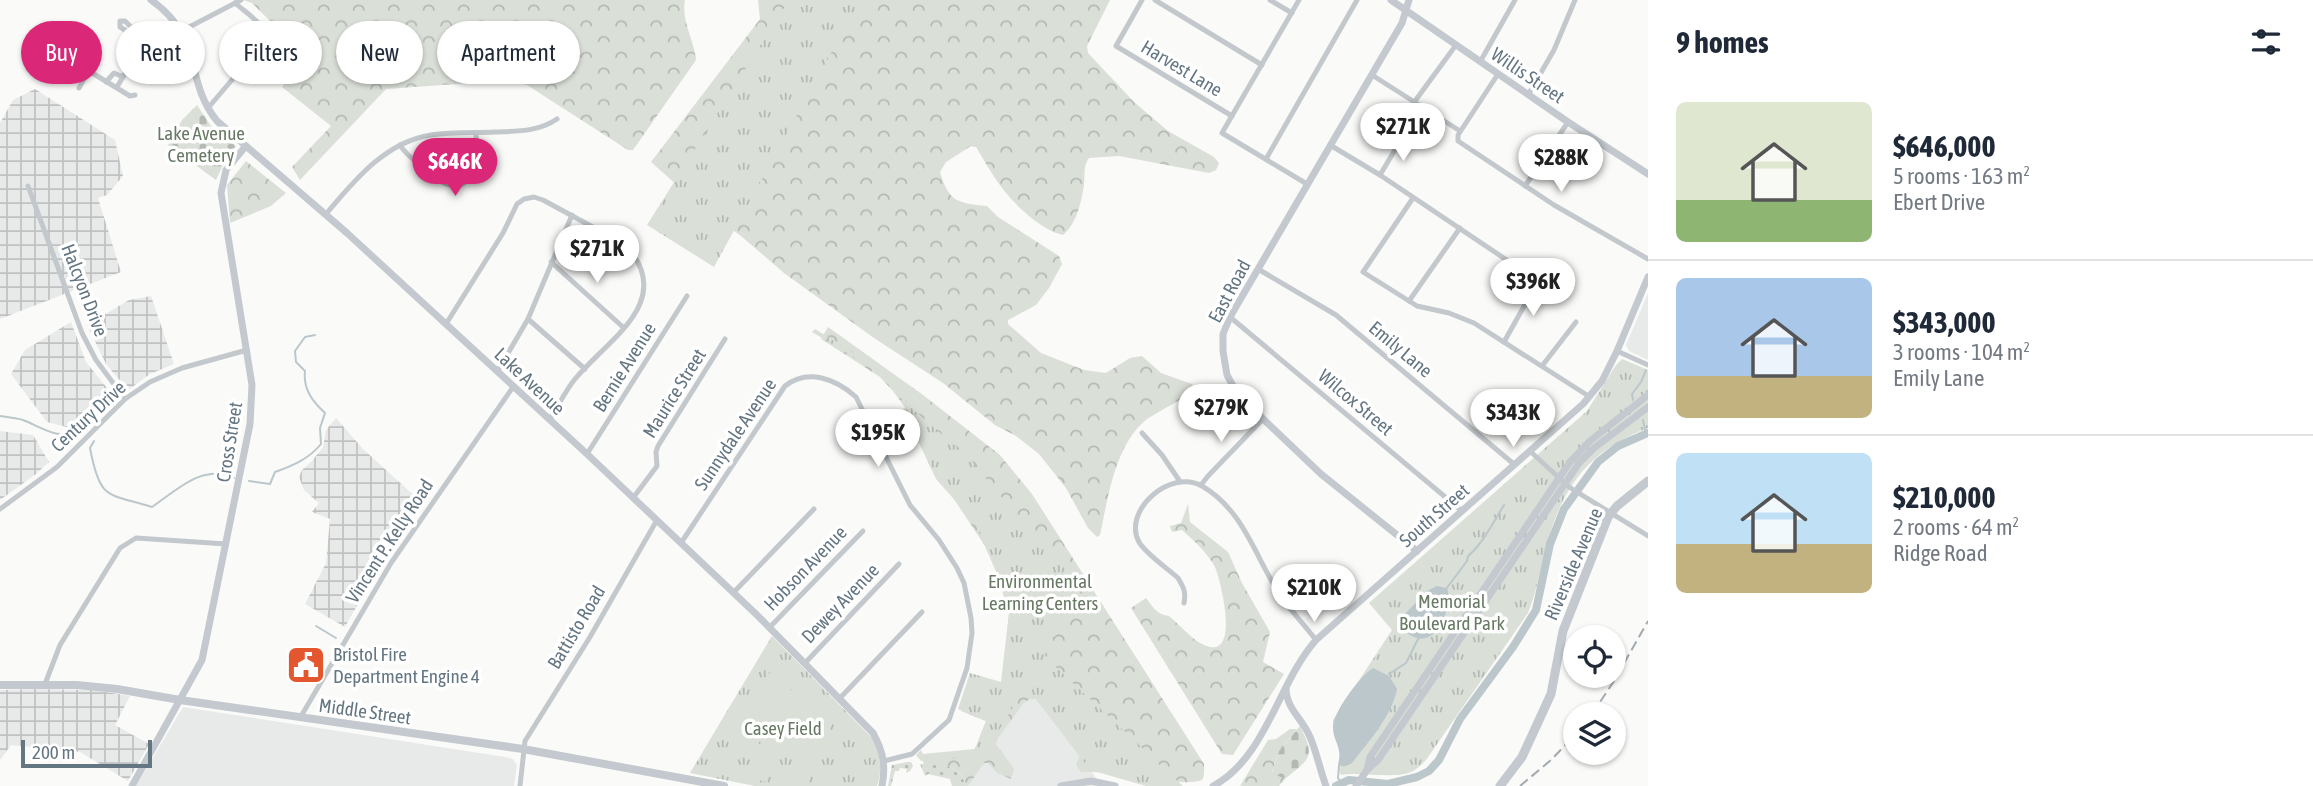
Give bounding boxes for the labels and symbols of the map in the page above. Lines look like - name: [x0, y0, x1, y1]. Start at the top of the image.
- street label: Harvest Lane: [1138, 35, 1226, 101]
- street label: Willis Street: [1487, 43, 1569, 107]
- pin: $271K: [1354, 104, 1452, 163]
- park label: Lake Avenue Cemetery: [157, 122, 245, 166]
- pin: $288K: [1512, 134, 1610, 194]
- pin: $646K: [406, 138, 504, 198]
- pin: $271K: [548, 226, 646, 285]
- street label: Halcyon Drive: [57, 241, 113, 339]
- street label: East Road: [1203, 256, 1255, 326]
- pin: $396K: [1484, 258, 1582, 318]
- street label: Emily Lane: [1365, 316, 1437, 382]
- street label: Bernie Avenue: [588, 318, 660, 416]
- street label: Lake Avenue: [490, 343, 570, 419]
- street label: Maurice Street: [638, 344, 710, 442]
- street label: Wilcox Street: [1314, 364, 1398, 440]
- street label: Sunnydale Avenue: [690, 374, 780, 494]
- street label: Century Drive: [46, 376, 130, 456]
- pin: $279K: [1172, 384, 1270, 444]
- pin: $343K: [1464, 390, 1562, 449]
- street label: Cross Street: [212, 400, 246, 484]
- pin: $195K: [829, 410, 927, 469]
- street label: Vincent P. Kelly Road: [341, 475, 437, 607]
- street label: South Street: [1395, 479, 1473, 551]
- street label: Riverside Avenue: [1539, 505, 1607, 623]
- street label: Hobson Avenue: [759, 521, 851, 615]
- street label: Dewey Avenue: [797, 559, 883, 647]
- pin: $210K: [1265, 564, 1363, 624]
- park label: Environmental Learning Centers: [982, 570, 1099, 614]
- street label: Battisto Road: [543, 581, 609, 673]
- park label: Memorial Boulevard Park: [1399, 590, 1506, 634]
- place label: Bristol Fire Department Engine 4: [333, 643, 480, 687]
- public building icon: Bristol Fire Department Engine 4: [285, 644, 327, 686]
- street label: Middle Street: [317, 694, 413, 728]
- park label: Casey Field: [744, 717, 822, 739]
- scale bar: [21, 737, 152, 769]

